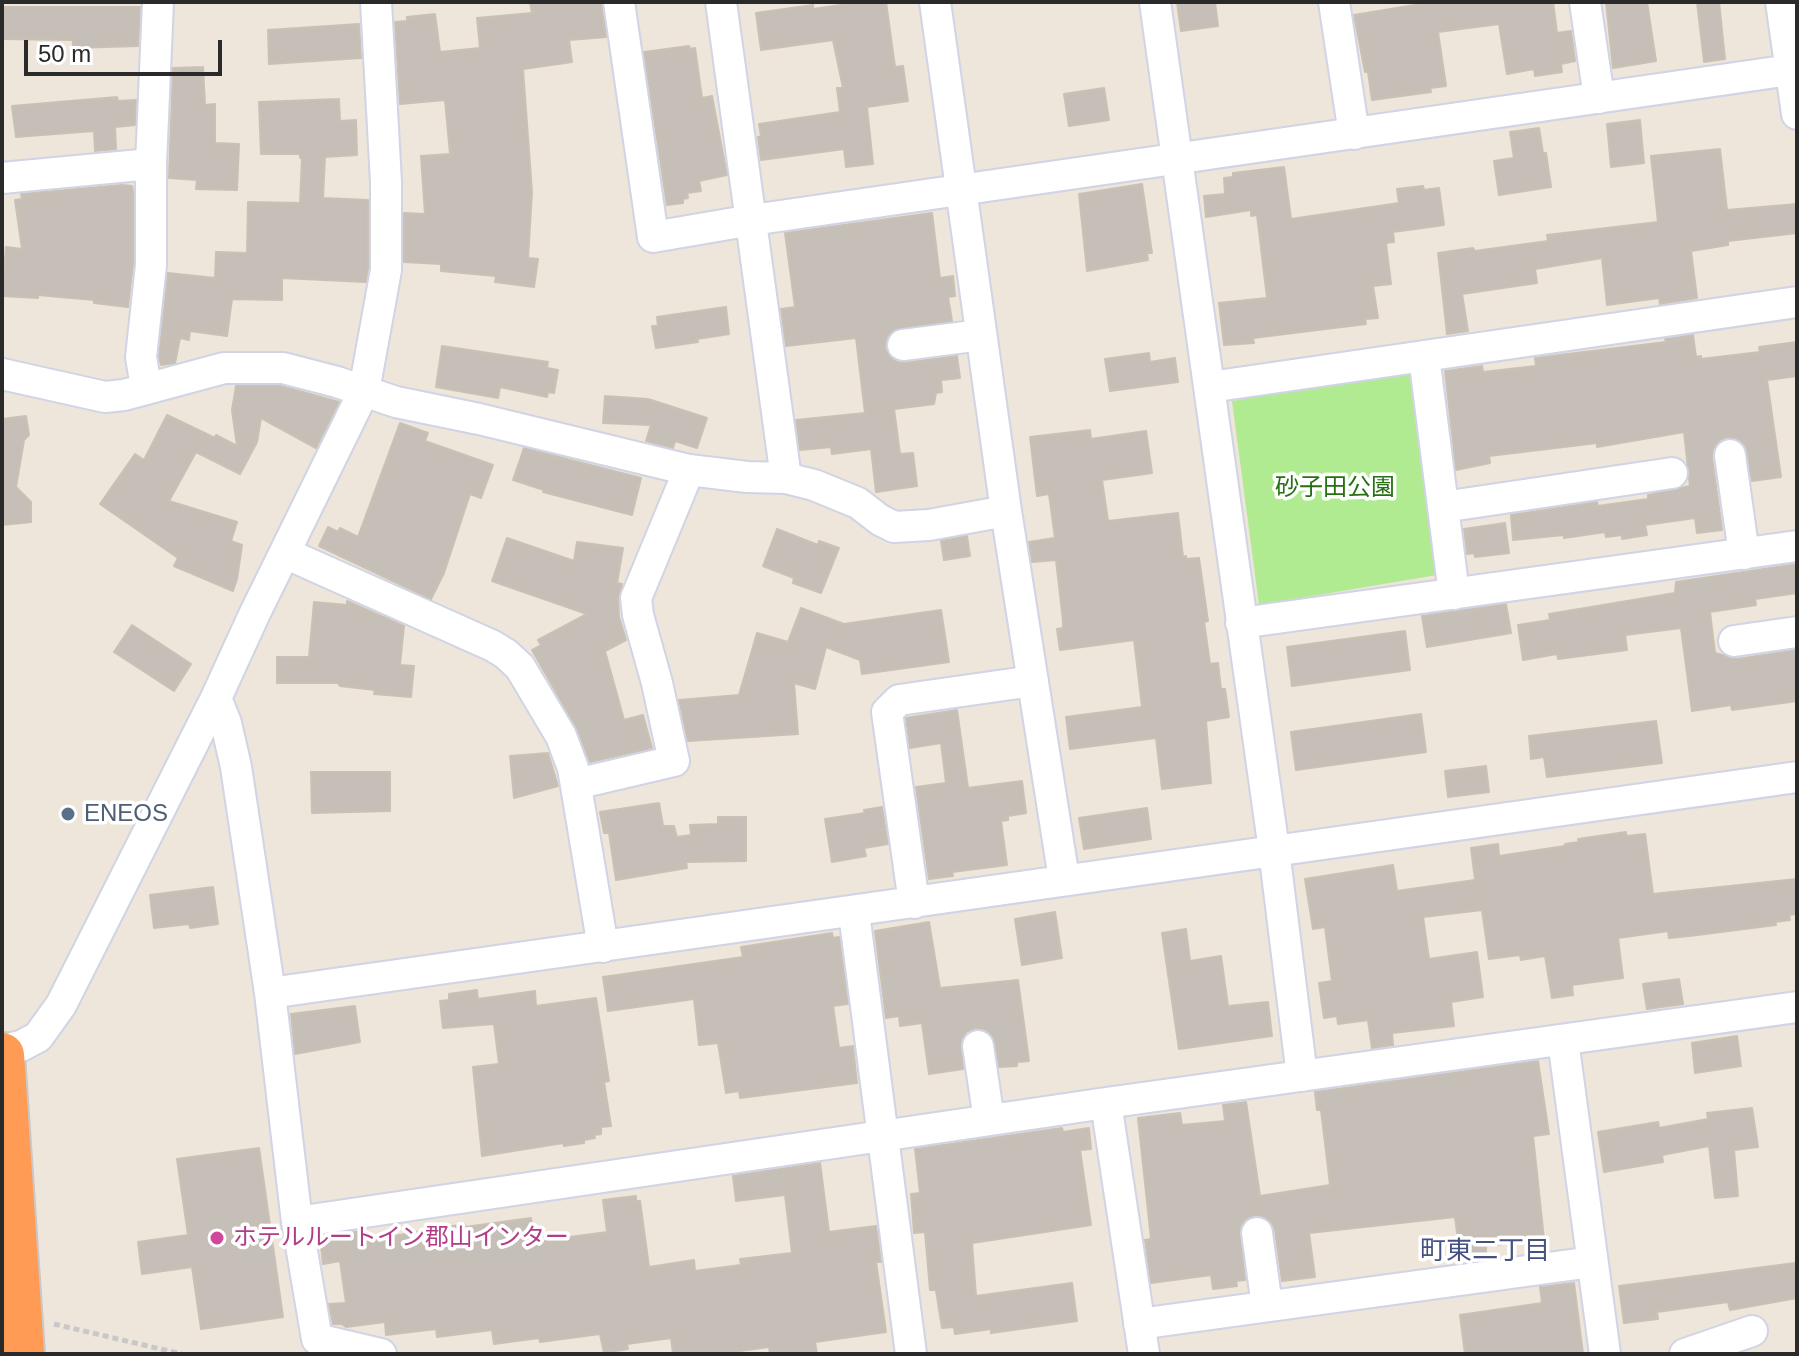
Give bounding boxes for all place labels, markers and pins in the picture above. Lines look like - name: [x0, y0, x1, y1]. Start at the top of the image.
- place label: ENEOS: [84, 800, 168, 828]
- marker: ENEOS: [59, 805, 77, 823]
- place label: ホテルルートイン郡山インター: [233, 1224, 569, 1252]
- marker: ホテルルートイン郡山インター: [208, 1229, 226, 1247]

